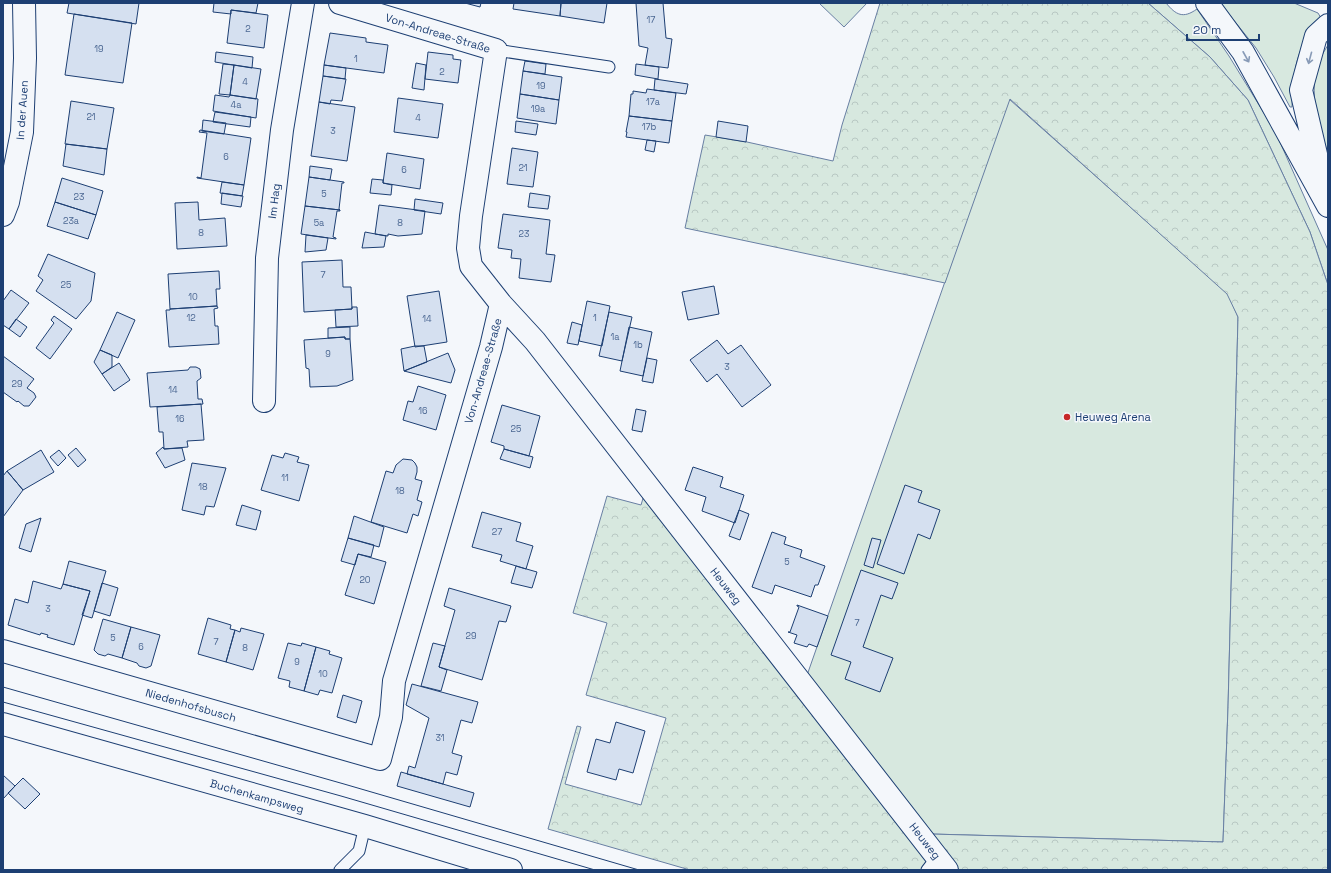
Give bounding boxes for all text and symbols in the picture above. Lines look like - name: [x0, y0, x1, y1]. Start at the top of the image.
- street label: Von-Andreae-Straße: [384, 10, 492, 56]
- house number: 17: [647, 14, 655, 26]
- scale bar: [1187, 16, 1259, 42]
- text: 20 m: [1193, 22, 1221, 38]
- house number: 2: [245, 23, 251, 35]
- house number: 19: [94, 43, 104, 55]
- one-way arrow: [1243, 51, 1251, 63]
- one-way arrow: [1306, 51, 1313, 64]
- house number: 1: [354, 53, 358, 65]
- house number: 2: [439, 66, 445, 78]
- house number: 4: [242, 76, 248, 88]
- street label: In der Auen: [13, 80, 31, 140]
- house number: 19: [536, 80, 546, 92]
- house number: 17a: [646, 96, 660, 108]
- house number: 4a: [231, 99, 241, 111]
- house number: 19a: [531, 103, 545, 115]
- house number: 21: [86, 111, 96, 123]
- house number: 4: [415, 112, 421, 124]
- house number: 17b: [642, 121, 657, 133]
- house number: 3: [330, 125, 336, 137]
- house number: 6: [223, 151, 229, 163]
- house number: 21: [518, 162, 528, 174]
- house number: 6: [401, 164, 407, 176]
- street label: Im Hag: [265, 183, 283, 219]
- house number: 5: [321, 188, 327, 200]
- house number: 23: [74, 191, 84, 203]
- house number: 23a: [63, 215, 79, 227]
- house number: 5a: [314, 217, 324, 229]
- house number: 8: [397, 217, 403, 229]
- house number: 8: [198, 227, 204, 239]
- house number: 23: [519, 228, 529, 240]
- house number: 7: [320, 269, 326, 281]
- house number: 25: [61, 279, 71, 291]
- house number: 10: [188, 291, 198, 303]
- house number: 12: [186, 312, 196, 324]
- house number: 1: [593, 312, 597, 324]
- house number: 14: [422, 313, 432, 325]
- street label: Von-Andreae-Straße: [461, 317, 505, 425]
- house number: 1a: [611, 331, 619, 343]
- house number: 1b: [633, 339, 643, 351]
- house number: 9: [325, 348, 331, 360]
- house number: 3: [724, 361, 730, 373]
- house number: 29: [12, 378, 22, 390]
- house number: 14: [168, 384, 178, 396]
- house number: 16: [418, 405, 428, 417]
- place label: Heuweg Arena: [1075, 410, 1152, 424]
- marker: Heuweg Arena: [1062, 412, 1072, 422]
- house number: 16: [175, 413, 185, 425]
- house number: 25: [511, 423, 521, 435]
- house number: 11: [281, 472, 289, 484]
- house number: 18: [198, 481, 208, 493]
- house number: 18: [395, 485, 405, 497]
- house number: 27: [492, 526, 502, 538]
- house number: 5: [784, 556, 790, 568]
- street label: Heuweg: [707, 565, 745, 607]
- house number: 20: [359, 574, 371, 586]
- house number: 3: [45, 603, 51, 615]
- house number: 7: [854, 617, 860, 629]
- house number: 29: [466, 630, 476, 642]
- house number: 5: [110, 632, 116, 644]
- house number: 7: [213, 636, 219, 648]
- house number: 6: [138, 641, 144, 653]
- house number: 8: [242, 642, 248, 654]
- house number: 9: [294, 656, 300, 668]
- house number: 10: [318, 668, 328, 680]
- street label: Niedenhofsbusch: [144, 685, 238, 725]
- house number: 31: [435, 732, 445, 744]
- street label: Buchenkampsweg: [208, 776, 306, 816]
- street label: Heuweg: [906, 820, 944, 862]

